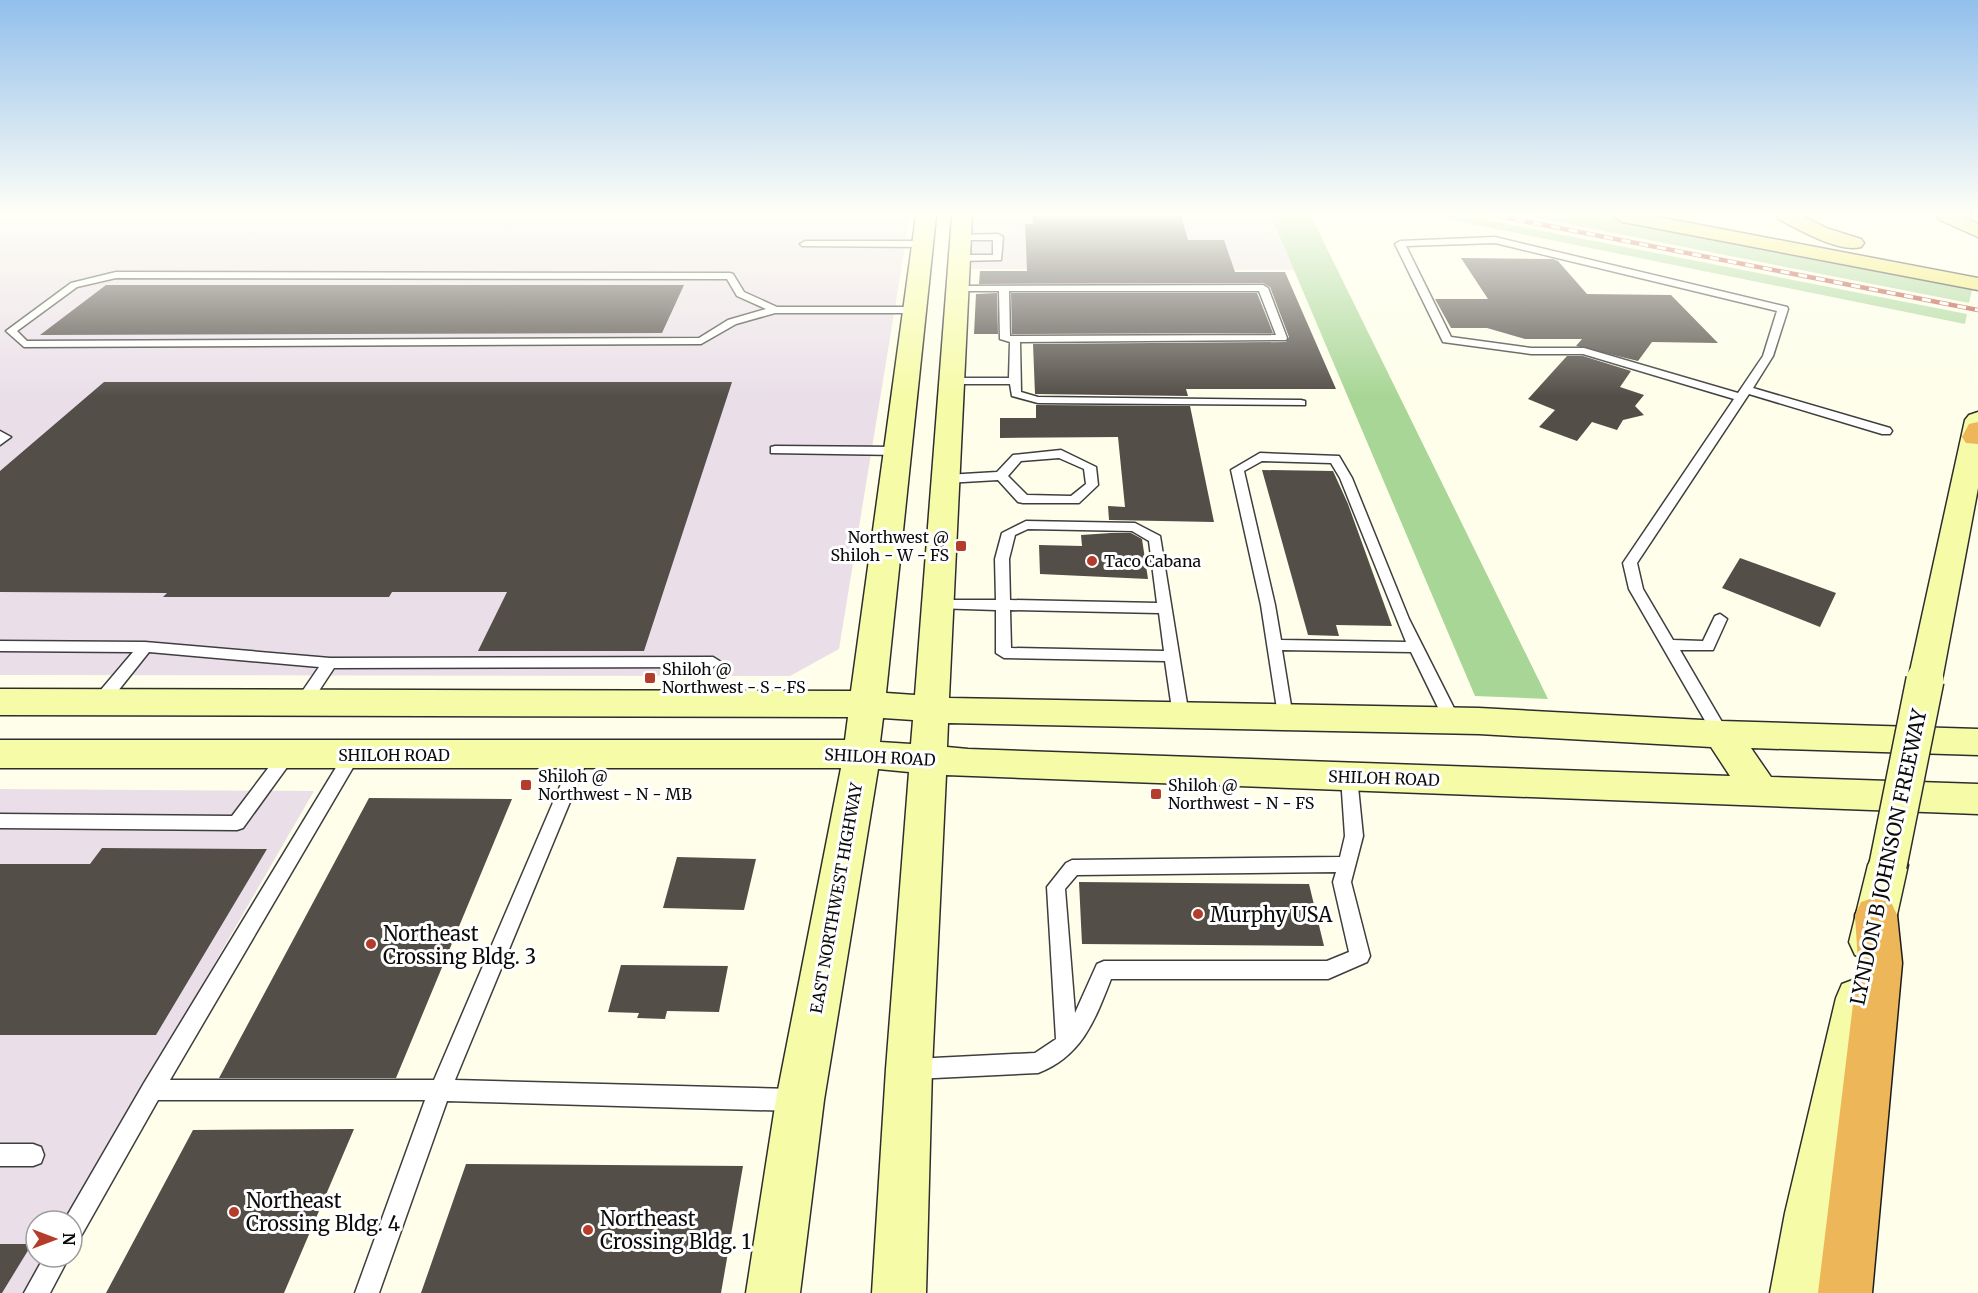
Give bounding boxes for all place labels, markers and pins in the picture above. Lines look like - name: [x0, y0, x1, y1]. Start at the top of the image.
- place label: Northwest @ Shiloh - W - FS: [831, 527, 949, 565]
- marker: Northwest @ Shiloh - W - FS: [954, 539, 968, 553]
- place label: Taco Cabana: [1104, 551, 1202, 571]
- marker: Taco Cabana: [1085, 554, 1099, 568]
- place label: Shiloh @ Northwest - S - FS: [662, 659, 806, 697]
- marker: Shiloh @ Northwest - S - FS: [643, 671, 657, 685]
- place label: Shiloh @ Northwest - N - MB: [538, 766, 692, 804]
- place label: Shiloh @ Northwest - N - FS: [1168, 775, 1314, 813]
- marker: Shiloh @ Northwest - N - MB: [519, 778, 533, 792]
- marker: Shiloh @ Northwest - N - FS: [1149, 787, 1163, 801]
- place label: Murphy USA: [1210, 902, 1333, 927]
- marker: Murphy USA: [1191, 907, 1205, 921]
- place label: Northeast Crossing Bldg. 3: [383, 921, 536, 969]
- marker: Northeast Crossing Bldg. 3: [364, 937, 378, 951]
- place label: Northeast Crossing Bldg. 4: [246, 1188, 400, 1236]
- marker: Northeast Crossing Bldg. 4: [227, 1205, 241, 1219]
- place label: Northeast Crossing Bldg. 1: [600, 1206, 751, 1254]
- marker: Northeast Crossing Bldg. 1: [581, 1223, 595, 1237]

